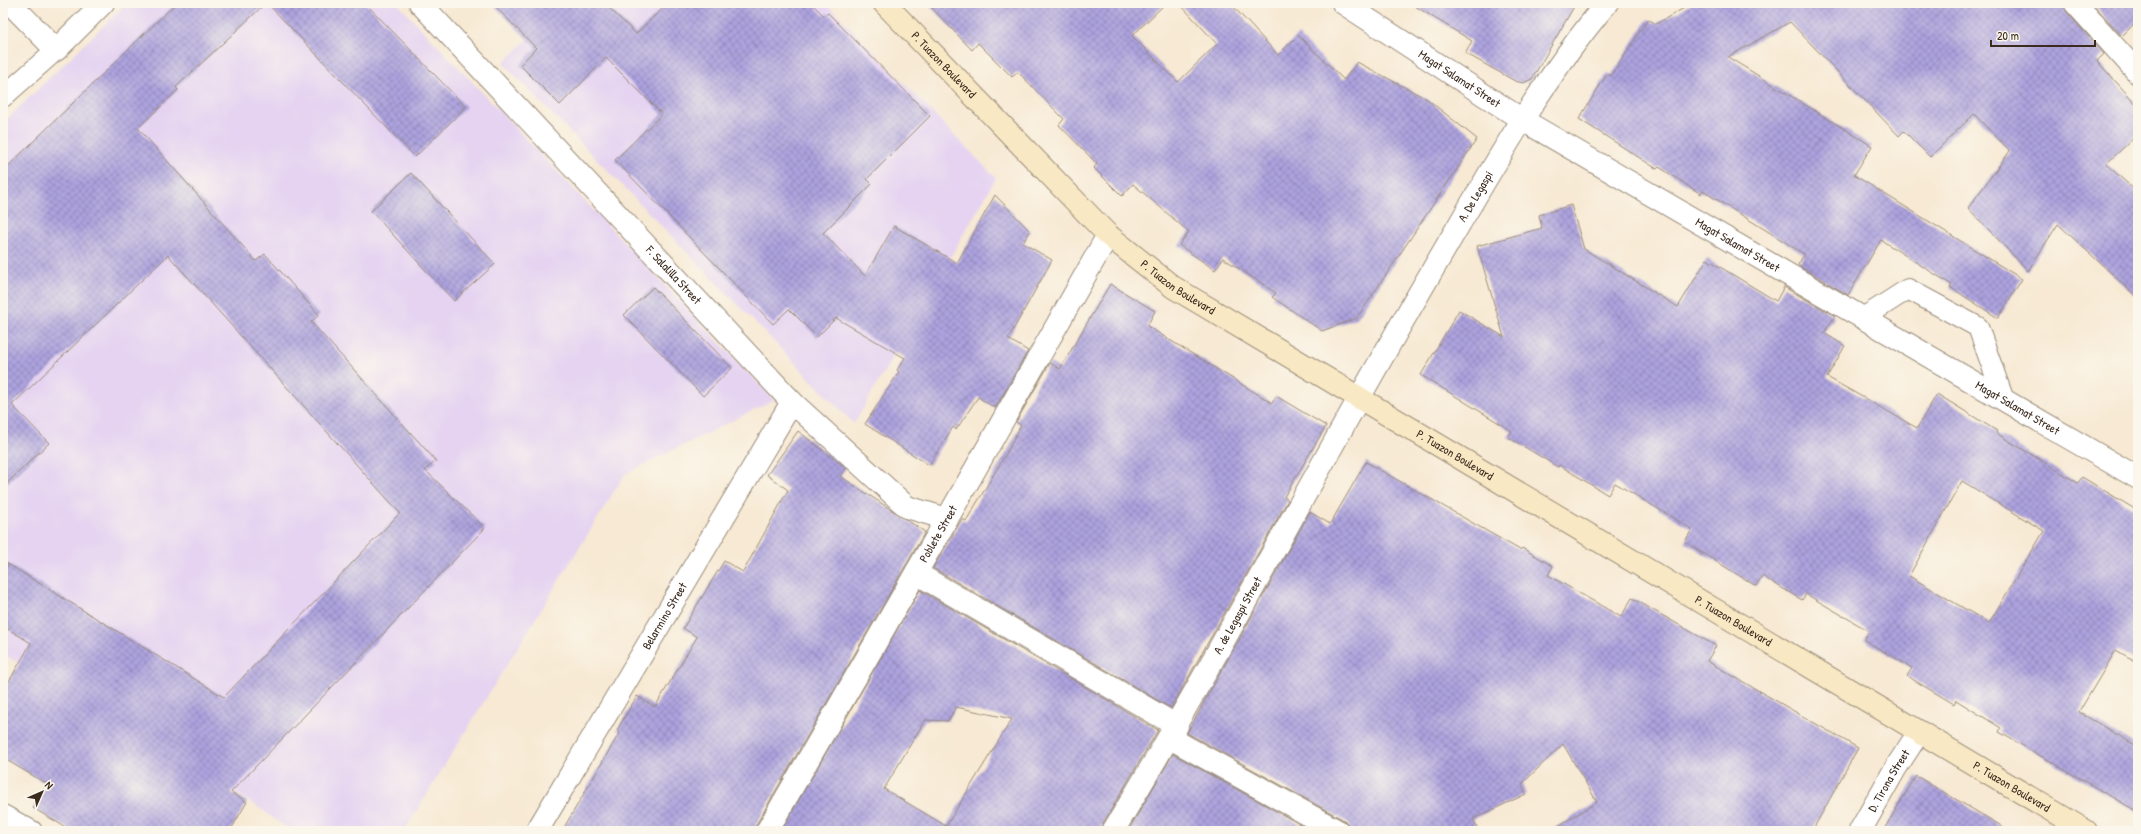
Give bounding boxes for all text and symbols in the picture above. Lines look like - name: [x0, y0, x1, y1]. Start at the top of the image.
- scale bar: [1991, 22, 2095, 48]
- street label: P. Tuazon Boulevard: [908, 27, 981, 102]
- text: 20 m: [1997, 27, 2019, 44]
- street label: Magat Salamat Street: [1415, 45, 1505, 112]
- street label: A. De Legaspi: [1454, 168, 1497, 225]
- street label: Magat Salamat Street: [1693, 213, 1784, 276]
- street label: F. Salalilla Street: [642, 241, 706, 308]
- street label: P. Tuazon Boulevard: [1137, 255, 1219, 318]
- street label: Magat Salamat Street: [1973, 376, 2064, 439]
- street label: P. Tuazon Boulevard: [1414, 425, 1497, 484]
- street label: Poblete Street: [915, 501, 961, 565]
- street label: A. de Legaspi Street: [1209, 573, 1266, 657]
- street label: Belarmino Street: [638, 578, 691, 653]
- street label: P. Tuazon Boulevard: [1692, 591, 1776, 650]
- street label: D. Tirona Street: [1864, 745, 1914, 815]
- street label: P. Tuazon Boulevard: [1970, 757, 2054, 816]
- north arrow: [22, 772, 62, 812]
- text: N: [42, 778, 56, 792]

